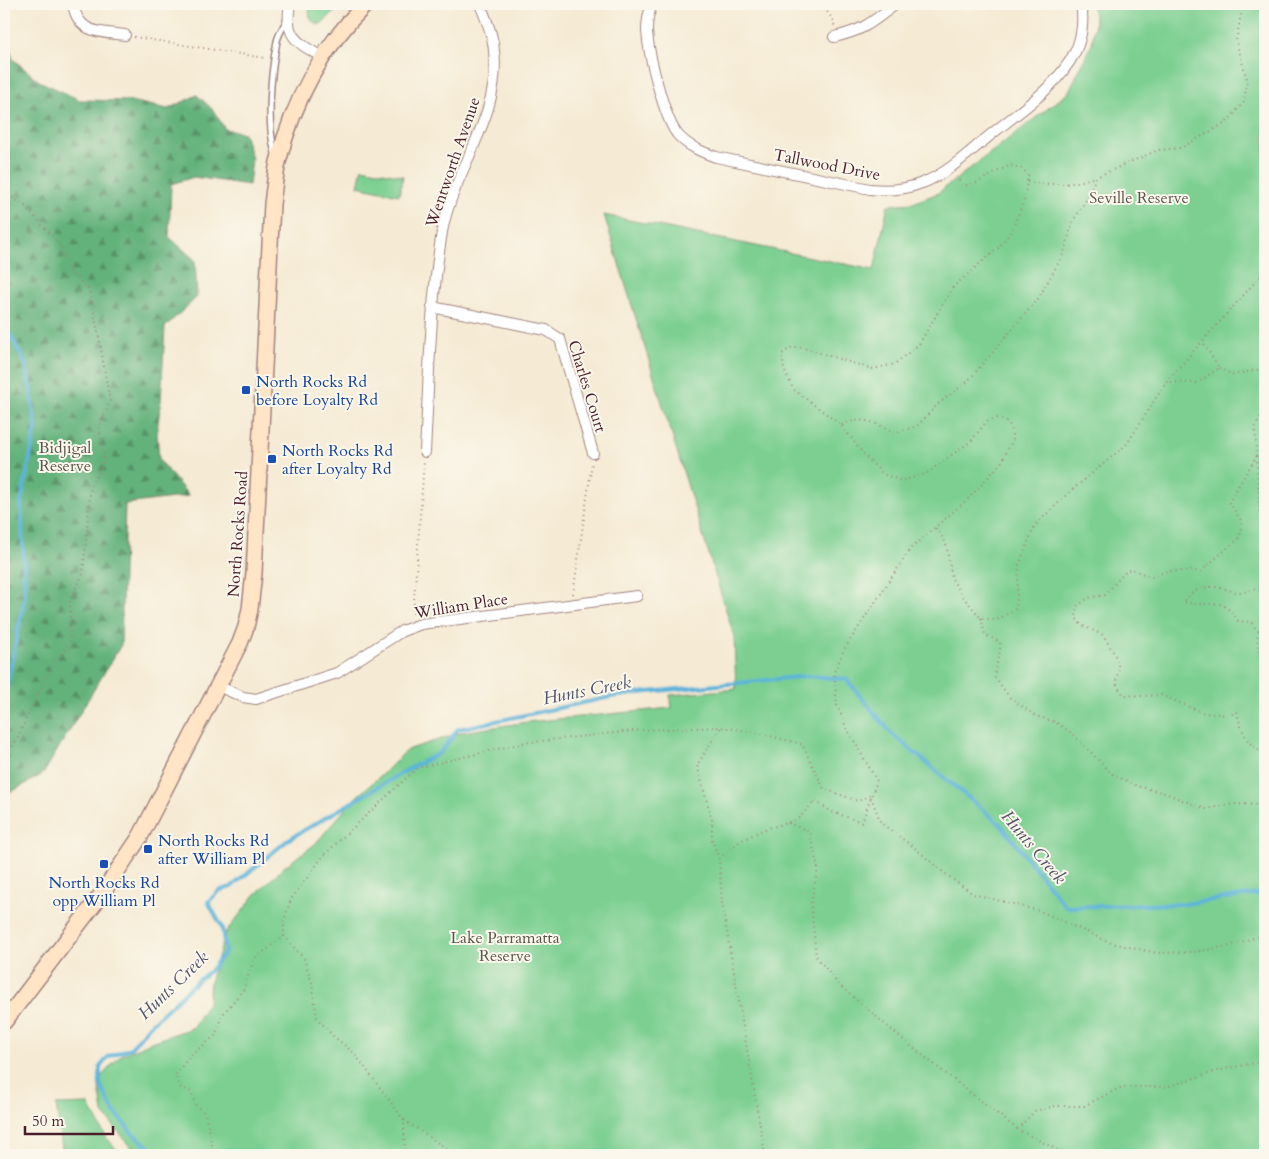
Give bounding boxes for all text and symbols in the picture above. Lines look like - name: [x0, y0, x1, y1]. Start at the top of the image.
- street label: Wentworth Avenue: [420, 94, 486, 231]
- street label: Tallwood Drive: [771, 144, 882, 186]
- park label: Seville Reserve: [1089, 187, 1189, 209]
- street label: Charles Court: [563, 338, 611, 435]
- place label: North Rocks Rd before Loyalty Rd: [256, 371, 378, 411]
- marker: North Rocks Rd before Loyalty Rd: [240, 384, 252, 396]
- park label: Bidjigal Reserve: [39, 437, 91, 477]
- place label: North Rocks Rd after Loyalty Rd: [282, 440, 394, 480]
- marker: North Rocks Rd after Loyalty Rd: [266, 453, 278, 465]
- street label: North Rocks Road: [223, 470, 253, 598]
- street label: William Place: [412, 588, 510, 624]
- water label: Hunts Creek: [541, 670, 634, 711]
- water label: Hunts Creek: [995, 805, 1072, 890]
- place label: North Rocks Rd after William Pl: [158, 830, 270, 870]
- marker: North Rocks Rd after William Pl: [142, 843, 154, 855]
- marker: North Rocks Rd opp William Pl: [98, 858, 110, 870]
- place label: North Rocks Rd opp William Pl: [48, 872, 160, 912]
- park label: Lake Parramatta Reserve: [450, 927, 560, 967]
- water label: Hunts Creek: [132, 945, 214, 1025]
- scale bar: [25, 1104, 112, 1136]
- text: 50 m: [32, 1111, 64, 1131]

